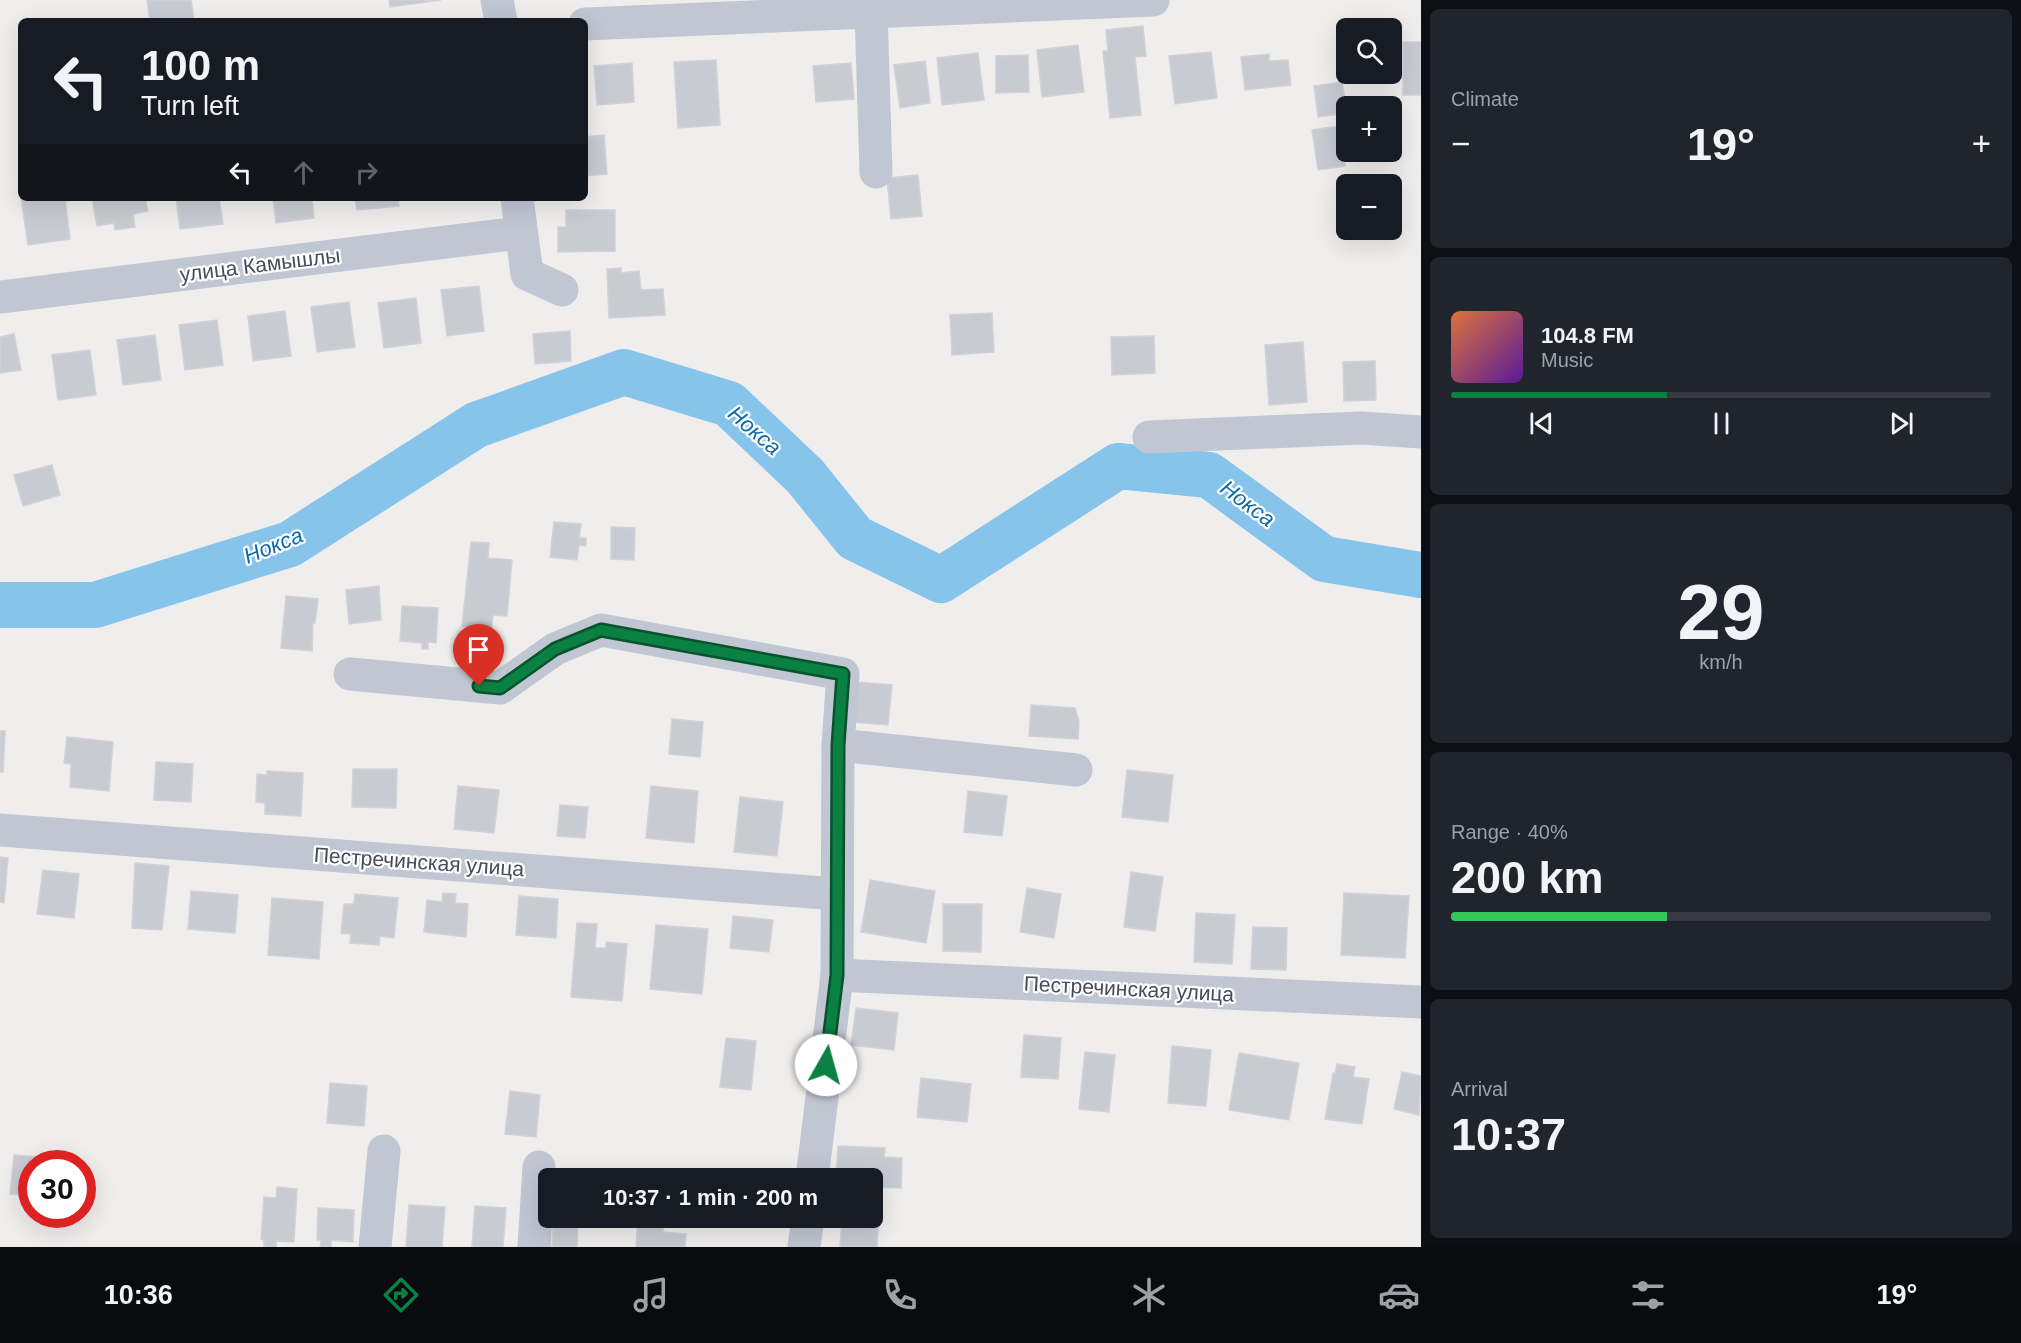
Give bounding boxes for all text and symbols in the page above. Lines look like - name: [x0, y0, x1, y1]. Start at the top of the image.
- map controls: [1336, 18, 1402, 240]
- button: search: [1336, 18, 1402, 84]
- icon: left: [42, 42, 120, 120]
- text: 100 m: [141, 42, 260, 89]
- text: Climate: [1451, 88, 1519, 110]
- text: Turn left: [141, 91, 239, 121]
- button: +: [1336, 96, 1402, 162]
- text: 19°: [1687, 119, 1755, 170]
- text: −: [1451, 125, 1470, 162]
- text: +: [1972, 125, 1991, 162]
- icon: left: [224, 156, 257, 189]
- icon: ahead: [287, 156, 320, 189]
- icon: right: [350, 156, 383, 189]
- button: −: [1336, 174, 1402, 240]
- street label: улица Камышлы: [179, 243, 341, 286]
- text: 104.8 FM: [1541, 323, 1634, 348]
- text: Music: [1541, 349, 1593, 371]
- water label: Нокса: [723, 401, 786, 460]
- icon: previous: [1525, 407, 1558, 440]
- icon: pause: [1705, 407, 1738, 440]
- icon: next: [1885, 407, 1918, 440]
- water label: Нокса: [1216, 475, 1280, 532]
- water label: Нокса: [240, 522, 306, 569]
- text: 29: [1678, 568, 1764, 656]
- pin: [453, 624, 504, 686]
- icon: arrive: [462, 633, 495, 666]
- text: km/h: [1699, 651, 1743, 673]
- text: Range · 40%: [1451, 821, 1568, 843]
- street label: Пестречинская улица: [313, 843, 525, 880]
- text: 200 km: [1451, 852, 1604, 903]
- street label: Пестречинская улица: [1023, 972, 1235, 1006]
- position arrow: [794, 1033, 858, 1097]
- text: Arrival: [1451, 1078, 1508, 1100]
- text: 10:37: [1451, 1109, 1566, 1160]
- speed limit sign: 30: [18, 1150, 96, 1228]
- text: 10:37 · 1 min · 200 m: [603, 1185, 818, 1210]
- icon: directions: [380, 1274, 422, 1316]
- icon: music: [630, 1274, 672, 1316]
- icon: phone: [879, 1274, 921, 1316]
- icon: climate: [1128, 1274, 1170, 1316]
- icon: car: [1378, 1274, 1420, 1316]
- icon: filters: [1627, 1274, 1669, 1316]
- text: 10:36: [104, 1280, 173, 1310]
- text: 19°: [1876, 1280, 1917, 1310]

